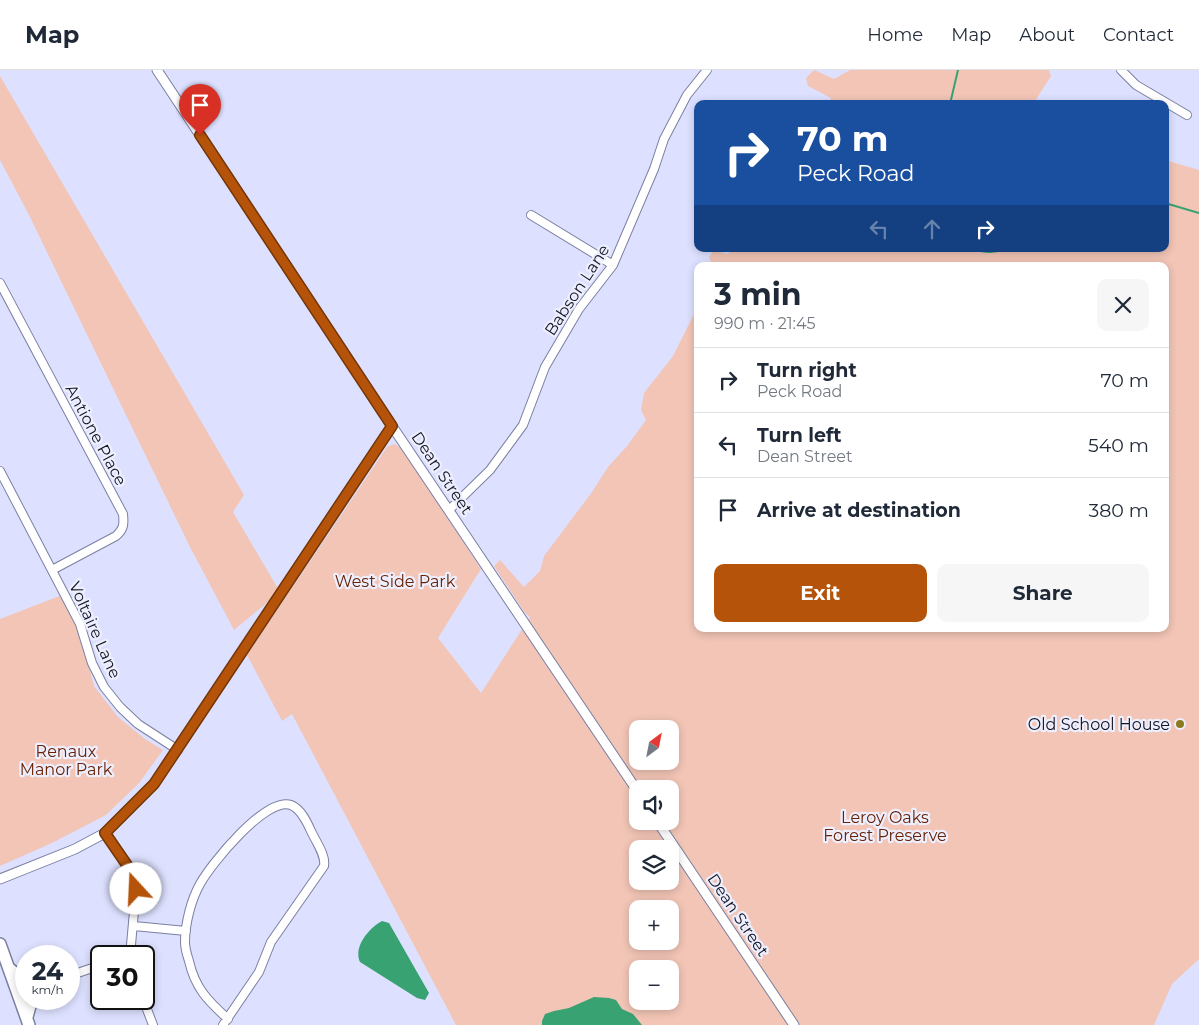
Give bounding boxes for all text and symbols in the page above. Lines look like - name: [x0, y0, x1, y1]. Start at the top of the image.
- text: Map: [25, 20, 79, 49]
- text: Home: [867, 24, 923, 46]
- text: Map: [951, 24, 991, 46]
- text: About: [1019, 24, 1075, 46]
- text: Contact: [1103, 24, 1174, 46]
- pin: [179, 84, 221, 135]
- icon: arrive: [186, 91, 214, 119]
- text: 70 m: [797, 117, 888, 160]
- icon: right: [714, 120, 779, 185]
- text: Peck Road: [797, 160, 914, 187]
- icon: left: [865, 215, 893, 243]
- icon: ahead: [918, 215, 946, 243]
- icon: right: [971, 215, 999, 243]
- street label: Babson Lane: [541, 241, 613, 339]
- text: 3 min: [714, 276, 801, 313]
- button: close: [1097, 279, 1149, 331]
- text: 990 m · 21:45: [714, 314, 816, 333]
- text: Turn right: [757, 359, 857, 382]
- icon: right: [714, 366, 742, 394]
- text: 70 m: [1100, 369, 1149, 392]
- street label: Antione Place: [61, 381, 131, 489]
- text: Peck Road: [757, 382, 842, 401]
- text: Turn left: [757, 424, 842, 447]
- street label: Dean Street: [407, 428, 477, 518]
- icon: left: [714, 431, 742, 459]
- text: 540 m: [1088, 434, 1149, 457]
- text: Dean Street: [757, 447, 852, 466]
- icon: arrive: [714, 496, 742, 524]
- text: Arrive at destination: [757, 499, 961, 522]
- text: 380 m: [1088, 499, 1149, 522]
- button: Exit: [714, 564, 927, 622]
- button: Share: [937, 564, 1149, 622]
- park label: West Side Park: [335, 572, 456, 591]
- street label: Voltaire Lane: [65, 579, 125, 681]
- place label: Old School House: [1028, 715, 1170, 734]
- marker: Old School House: [1174, 718, 1186, 730]
- north arrow: [629, 720, 679, 770]
- map controls: [629, 720, 679, 1010]
- park label: Renaux Manor Park: [20, 742, 113, 779]
- button: sound: [629, 780, 679, 830]
- park label: Leroy Oaks Forest Preserve: [823, 808, 947, 845]
- button: layers: [629, 840, 679, 890]
- position arrow: [109, 862, 161, 914]
- street label: Dean Street: [703, 870, 773, 960]
- button: +: [629, 900, 679, 950]
- speed limit sign: 30: [90, 945, 155, 1010]
- text: 24: [32, 956, 63, 986]
- button: −: [629, 960, 679, 1010]
- text: km/h: [31, 982, 64, 997]

